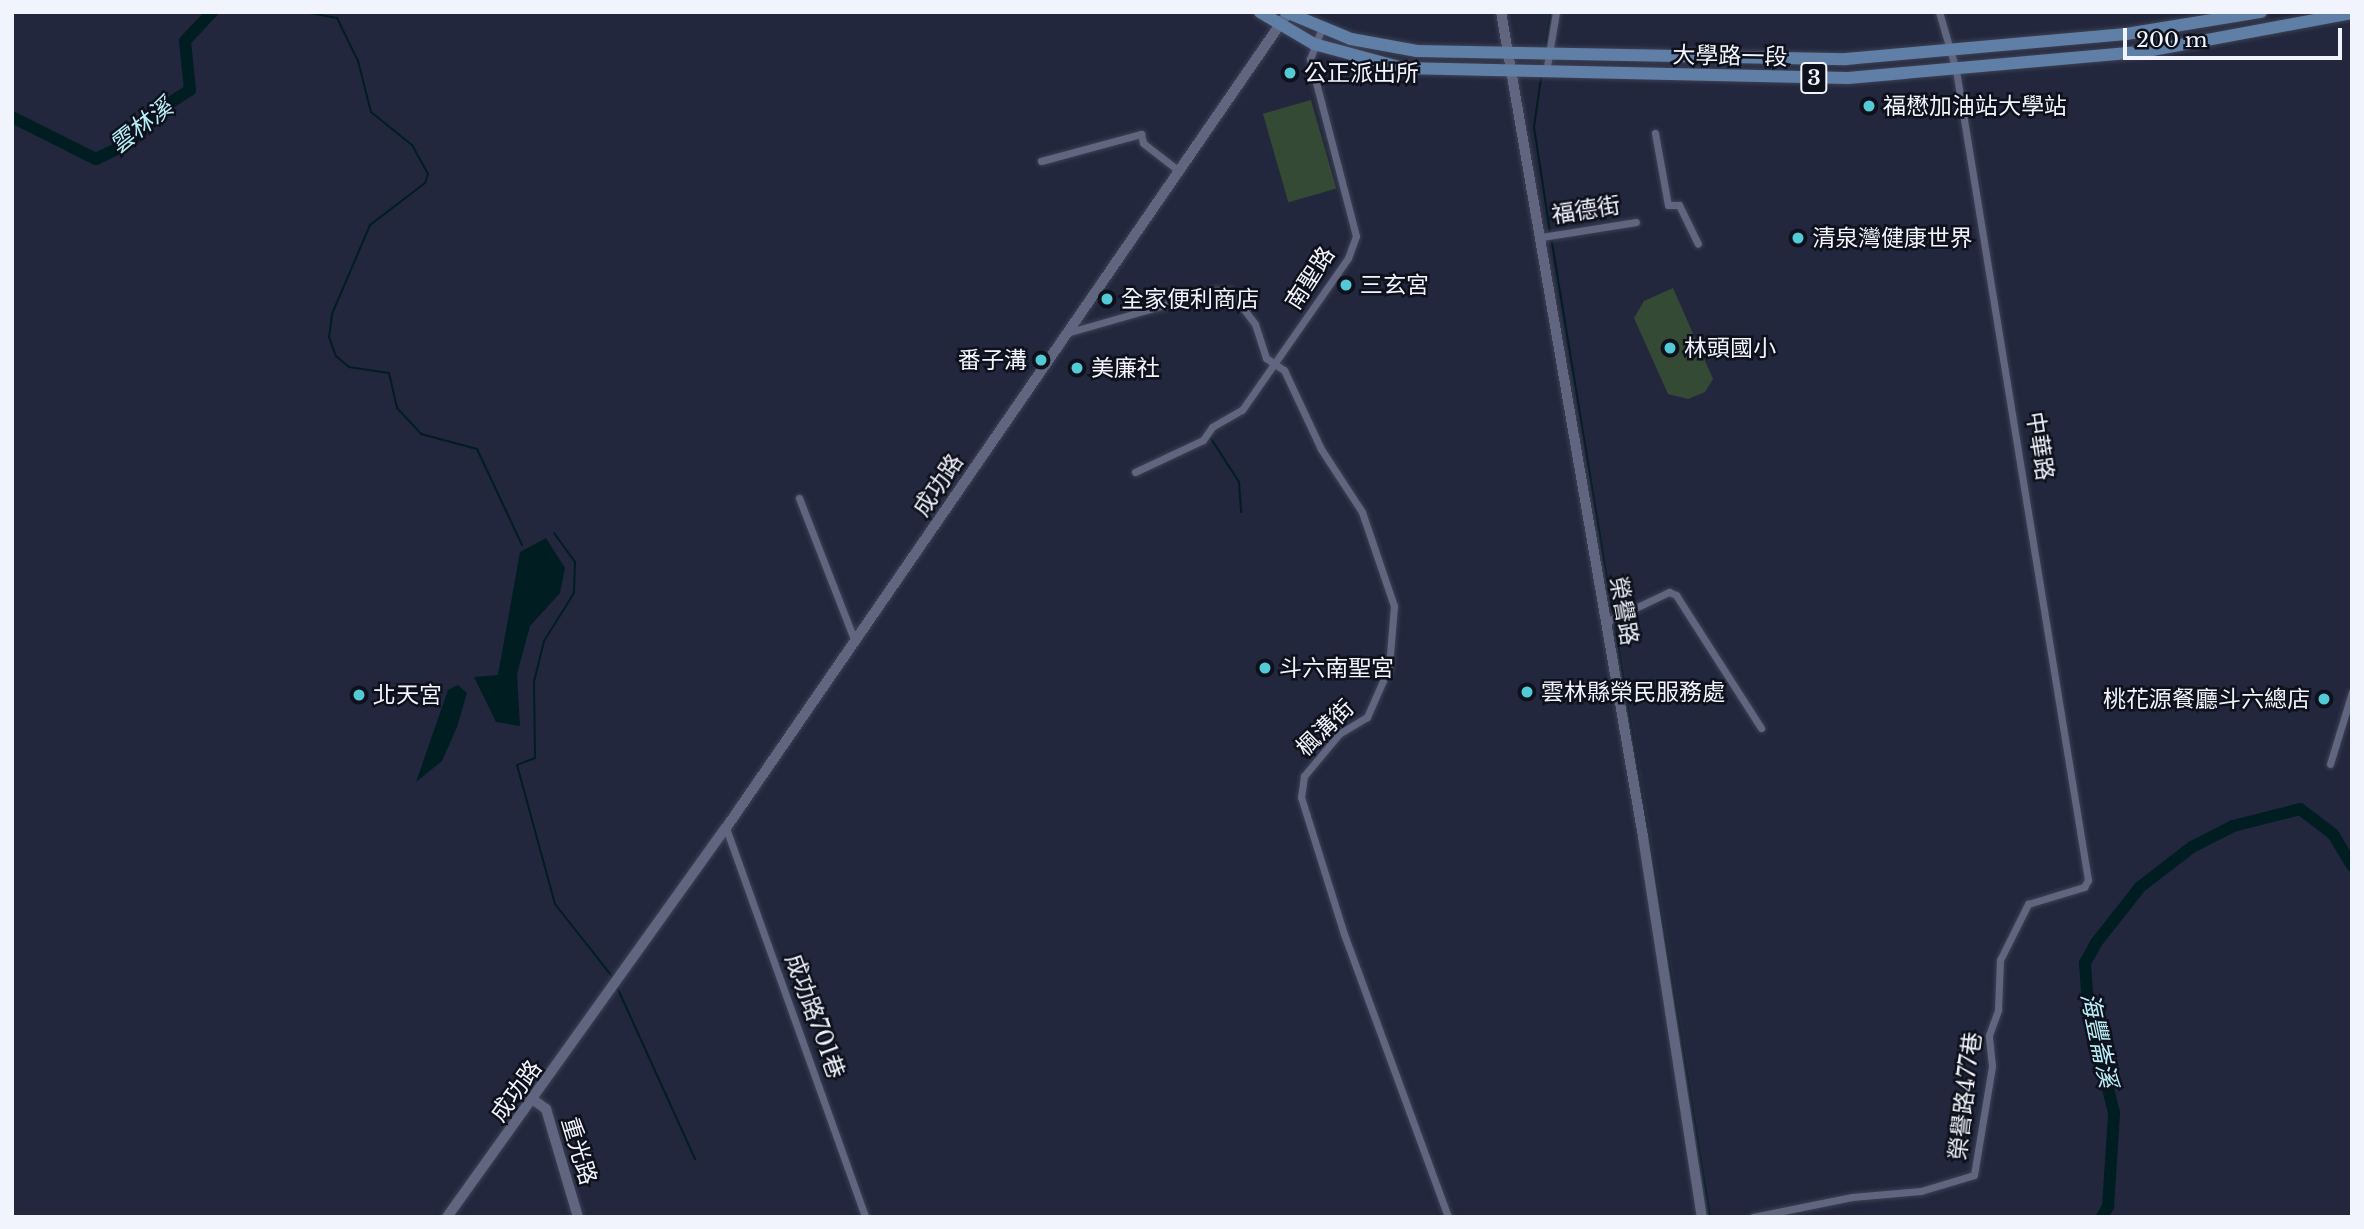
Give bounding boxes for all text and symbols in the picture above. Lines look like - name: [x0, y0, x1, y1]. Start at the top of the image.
- scale bar: [2126, 14, 2345, 58]
- text: 200 m: [2136, 27, 2207, 53]
- street label: 大學路一段: [1672, 41, 1788, 71]
- place label: 公正派出所: [1304, 59, 1419, 87]
- road number: 3: [1800, 60, 1828, 96]
- marker: 公正派出所: [1282, 65, 1298, 81]
- water label: 雲林溪: [104, 92, 178, 160]
- place label: 福懋加油站大學站: [1883, 92, 2067, 120]
- marker: 福懋加油站大學站: [1861, 98, 1877, 114]
- street label: 福德街: [1550, 191, 1622, 229]
- place label: 清泉灣健康世界: [1812, 224, 1973, 252]
- marker: 清泉灣健康世界: [1790, 230, 1806, 246]
- street label: 南聖路: [1280, 242, 1340, 314]
- place label: 三玄宮: [1360, 271, 1429, 299]
- marker: 三玄宮: [1338, 277, 1354, 293]
- place label: 全家便利商店: [1121, 285, 1259, 313]
- marker: 全家便利商店: [1099, 291, 1115, 307]
- place label: 林頭國小: [1684, 334, 1776, 362]
- marker: 林頭國小: [1662, 340, 1678, 356]
- place label: 番子溝: [958, 346, 1027, 374]
- marker: 番子溝: [1033, 352, 1049, 368]
- place label: 美廉社: [1091, 354, 1160, 382]
- marker: 美廉社: [1069, 360, 1085, 376]
- street label: 中華路: [2021, 410, 2059, 482]
- street label: 成功路: [907, 449, 969, 521]
- street label: 榮譽路: [1604, 575, 1644, 647]
- place label: 斗六南聖宮: [1279, 654, 1394, 682]
- marker: 斗六南聖宮: [1257, 660, 1273, 676]
- place label: 雲林縣榮民服務處: [1541, 678, 1725, 706]
- place label: 北天宮: [373, 681, 442, 709]
- marker: 雲林縣榮民服務處: [1519, 684, 1535, 700]
- place label: 桃花源餐廳斗六總店: [2103, 685, 2310, 713]
- marker: 北天宮: [351, 687, 367, 703]
- marker: 桃花源餐廳斗六總店: [2316, 691, 2332, 707]
- street label: 楓溝街: [1291, 694, 1359, 762]
- street label: 成功路701巷: [780, 950, 850, 1082]
- water label: 海豐崙溪: [2075, 990, 2123, 1090]
- street label: 榮譽路477巷: [1943, 1031, 1987, 1161]
- street label: 成功路: [485, 1055, 547, 1127]
- street label: 重光路: [556, 1114, 602, 1188]

